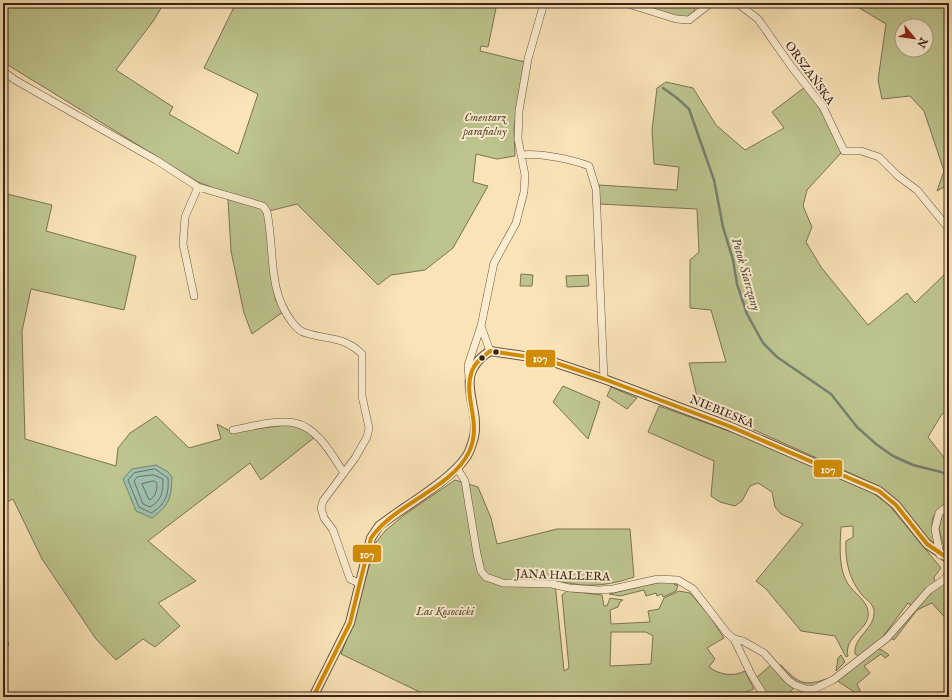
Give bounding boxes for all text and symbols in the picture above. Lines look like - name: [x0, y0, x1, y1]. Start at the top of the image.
- north arrow: [894, 18, 934, 58]
- text: N: [913, 34, 931, 50]
- street label: ORSZAŃSKA: [782, 38, 839, 109]
- park label: Cmentarz parafialny: [461, 110, 507, 139]
- water label: Potok Siarczany: [727, 236, 764, 313]
- unlabelled marker: [491, 347, 501, 357]
- line badge: 107: [525, 349, 556, 368]
- text: 107: [533, 352, 547, 366]
- unlabelled marker: [477, 353, 487, 363]
- street label: NIEBIESKA: [687, 392, 757, 432]
- line badge: 107: [813, 459, 843, 478]
- text: 107: [821, 463, 835, 477]
- line badge: 107: [352, 544, 382, 563]
- text: 107: [360, 548, 374, 562]
- street label: JANA HALLERA: [513, 566, 611, 586]
- park label: Las Kosocicki: [415, 604, 476, 619]

